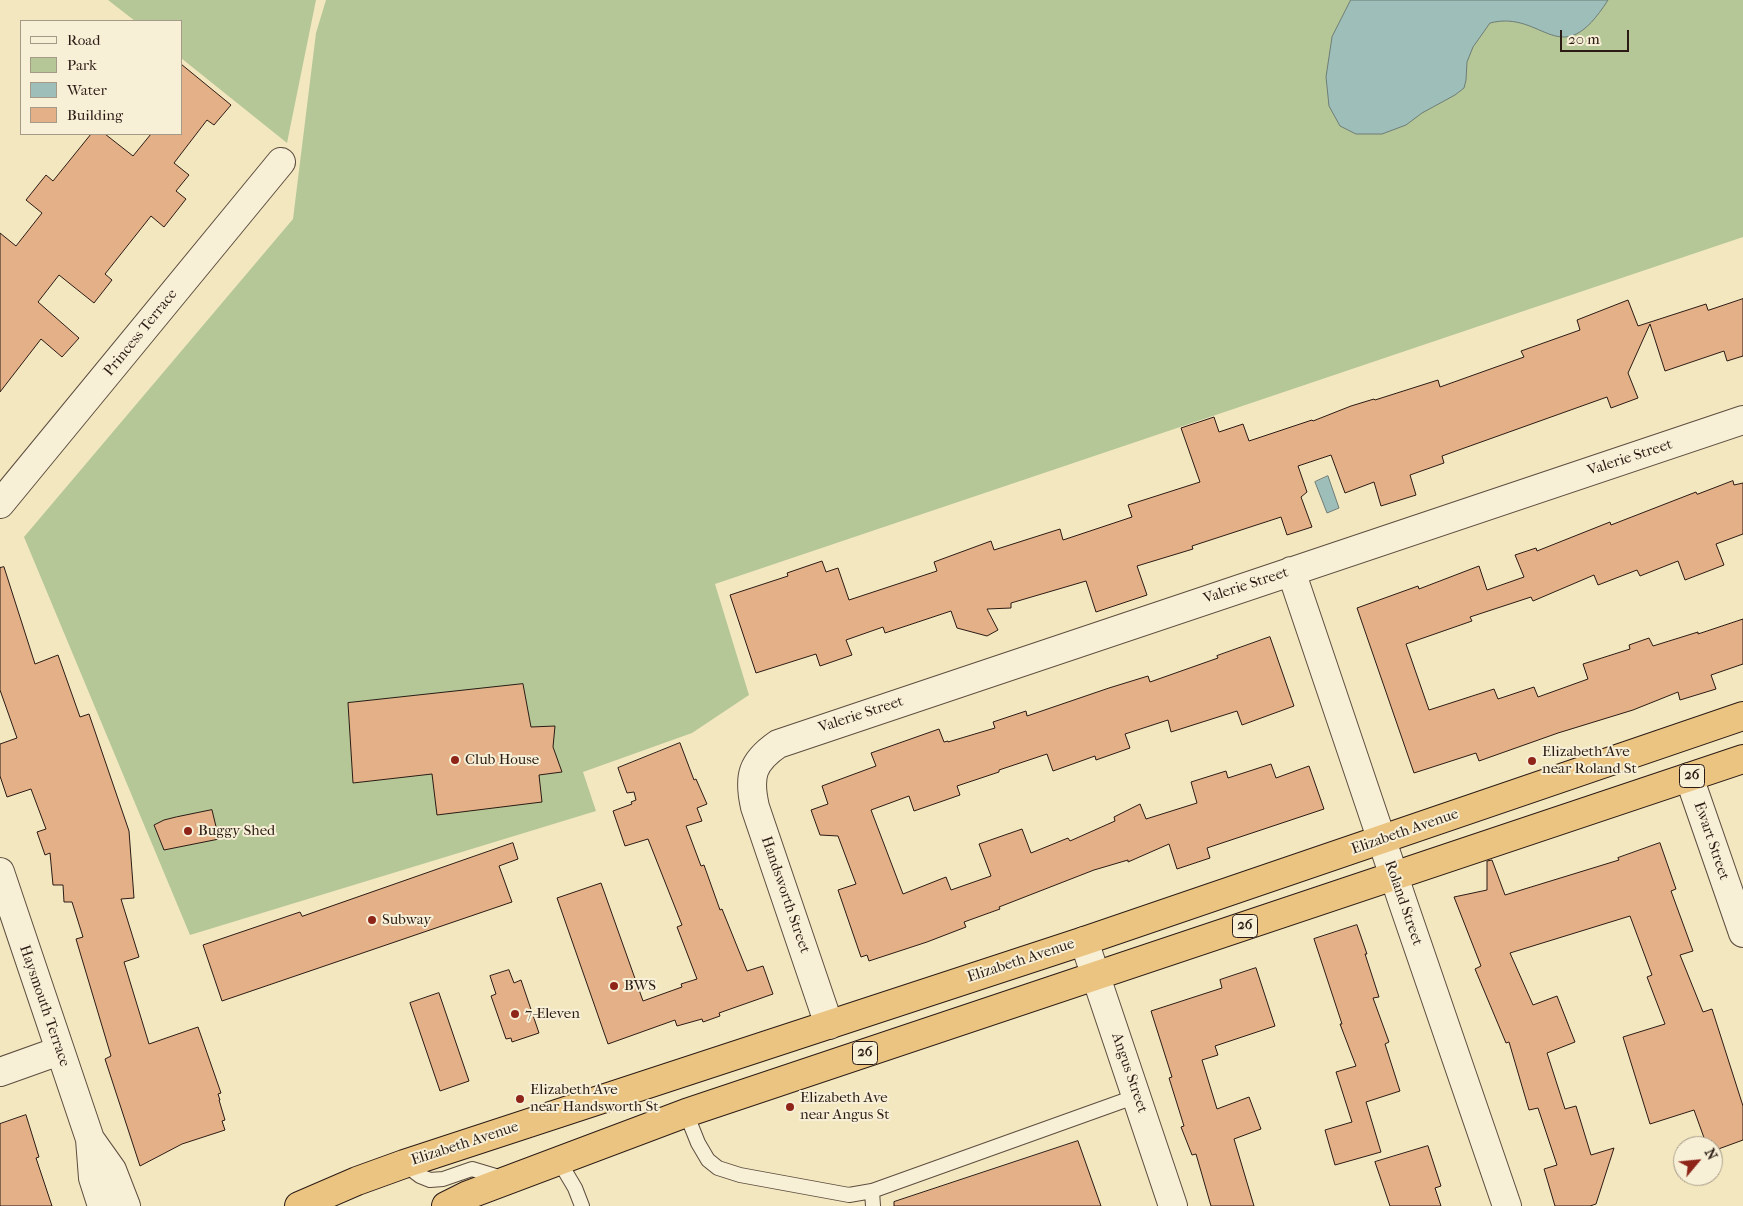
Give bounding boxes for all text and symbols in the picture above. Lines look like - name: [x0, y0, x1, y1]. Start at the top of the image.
- legend: [20, 20, 182, 135]
- scale bar: [1563, 20, 1632, 52]
- text: 20 m: [1568, 30, 1600, 48]
- text: Road: [67, 31, 100, 49]
- text: Park: [67, 56, 97, 74]
- text: Water: [67, 81, 107, 99]
- text: Building: [67, 106, 123, 124]
- street label: Princess Terrace: [100, 286, 182, 380]
- street label: Valerie Street: [1585, 436, 1675, 480]
- street label: Valerie Street: [1201, 564, 1291, 608]
- street label: Valerie Street: [816, 693, 906, 737]
- place label: Elizabeth Ave near Roland St: [1542, 743, 1637, 778]
- place label: Club House: [465, 751, 539, 769]
- marker: Club House: [449, 754, 461, 766]
- marker: Elizabeth Ave near Roland St: [1526, 755, 1538, 767]
- road number: 26: [1680, 764, 1704, 788]
- street label: Ewart Street: [1689, 800, 1733, 882]
- street label: Elizabeth Avenue: [1349, 805, 1461, 859]
- place label: Buggy Shed: [198, 822, 275, 840]
- marker: Buggy Shed: [182, 825, 194, 837]
- street label: Handsworth Street: [757, 834, 813, 956]
- street label: Roland Street: [1380, 858, 1426, 948]
- place label: Subway: [382, 911, 431, 929]
- marker: Subway: [366, 914, 378, 926]
- road number: 26: [1232, 914, 1258, 938]
- street label: Elizabeth Avenue: [965, 935, 1077, 987]
- street label: Haysmouth Terrace: [15, 943, 73, 1069]
- place label: BWS: [624, 977, 656, 995]
- marker: BWS: [608, 980, 620, 992]
- place label: 7-Eleven: [525, 1005, 580, 1023]
- marker: 7-Eleven: [509, 1008, 521, 1020]
- street label: Angus Street: [1107, 1031, 1151, 1115]
- road number: 26: [852, 1042, 878, 1064]
- place label: Elizabeth Ave near Handsworth St: [530, 1081, 659, 1116]
- place label: Elizabeth Ave near Angus St: [800, 1089, 890, 1124]
- marker: Elizabeth Ave near Handsworth St: [514, 1093, 526, 1105]
- marker: Elizabeth Ave near Angus St: [784, 1101, 796, 1113]
- street label: Elizabeth Avenue: [409, 1118, 521, 1170]
- north arrow: [1673, 1136, 1723, 1186]
- text: N: [1701, 1146, 1721, 1163]

